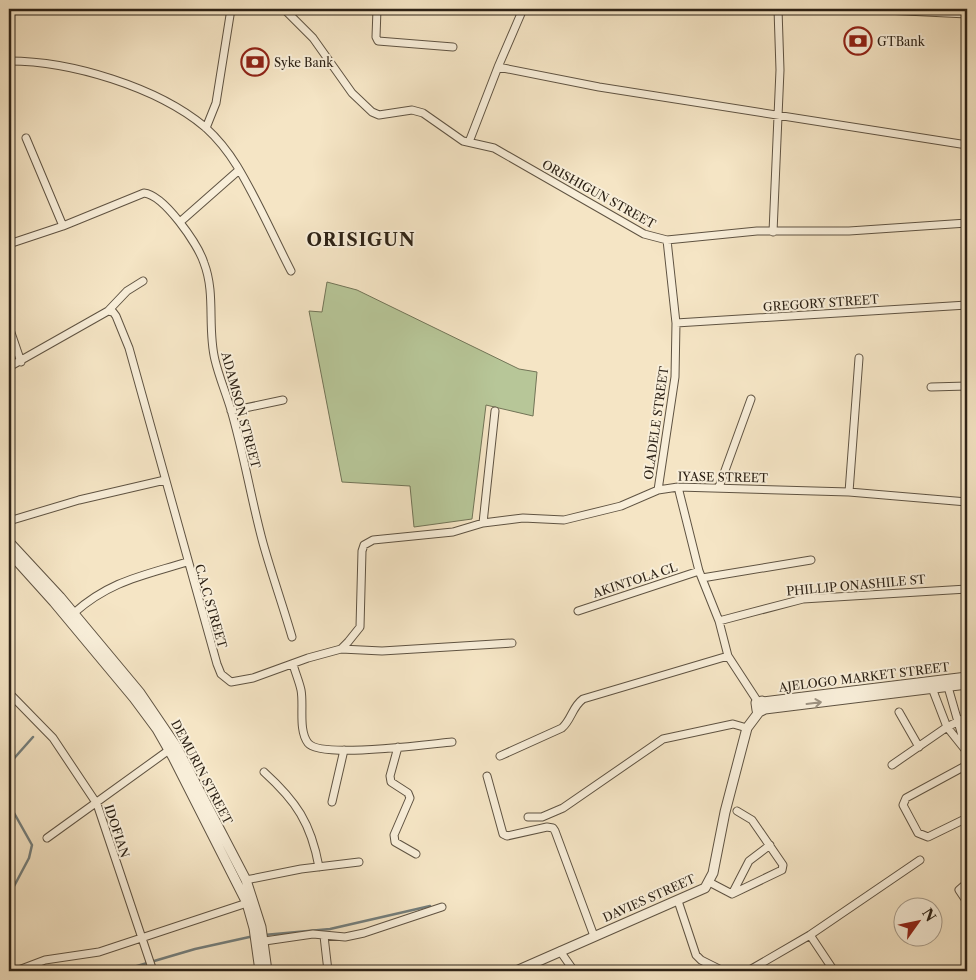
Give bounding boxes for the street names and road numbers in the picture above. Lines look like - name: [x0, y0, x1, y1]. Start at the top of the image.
- street label: ORISHIGUN STREET: [540, 157, 658, 231]
- street label: GREGORY STREET: [762, 291, 880, 315]
- street label: ADAMSON STREET: [218, 349, 264, 470]
- street label: OLADELE STREET: [641, 365, 671, 481]
- street label: IYASE STREET: [678, 469, 768, 485]
- street label: AKINTOLA CL: [590, 559, 679, 601]
- street label: C.A.C STREET: [192, 562, 230, 650]
- street label: PHILLIP ONASHILE ST: [786, 571, 926, 599]
- street label: AJELOGO MARKET STREET: [777, 659, 950, 695]
- street label: DEMURIN STREET: [168, 717, 236, 827]
- street label: IDOFIAN: [101, 802, 133, 860]
- street label: DAVIES STREET: [600, 871, 698, 925]

